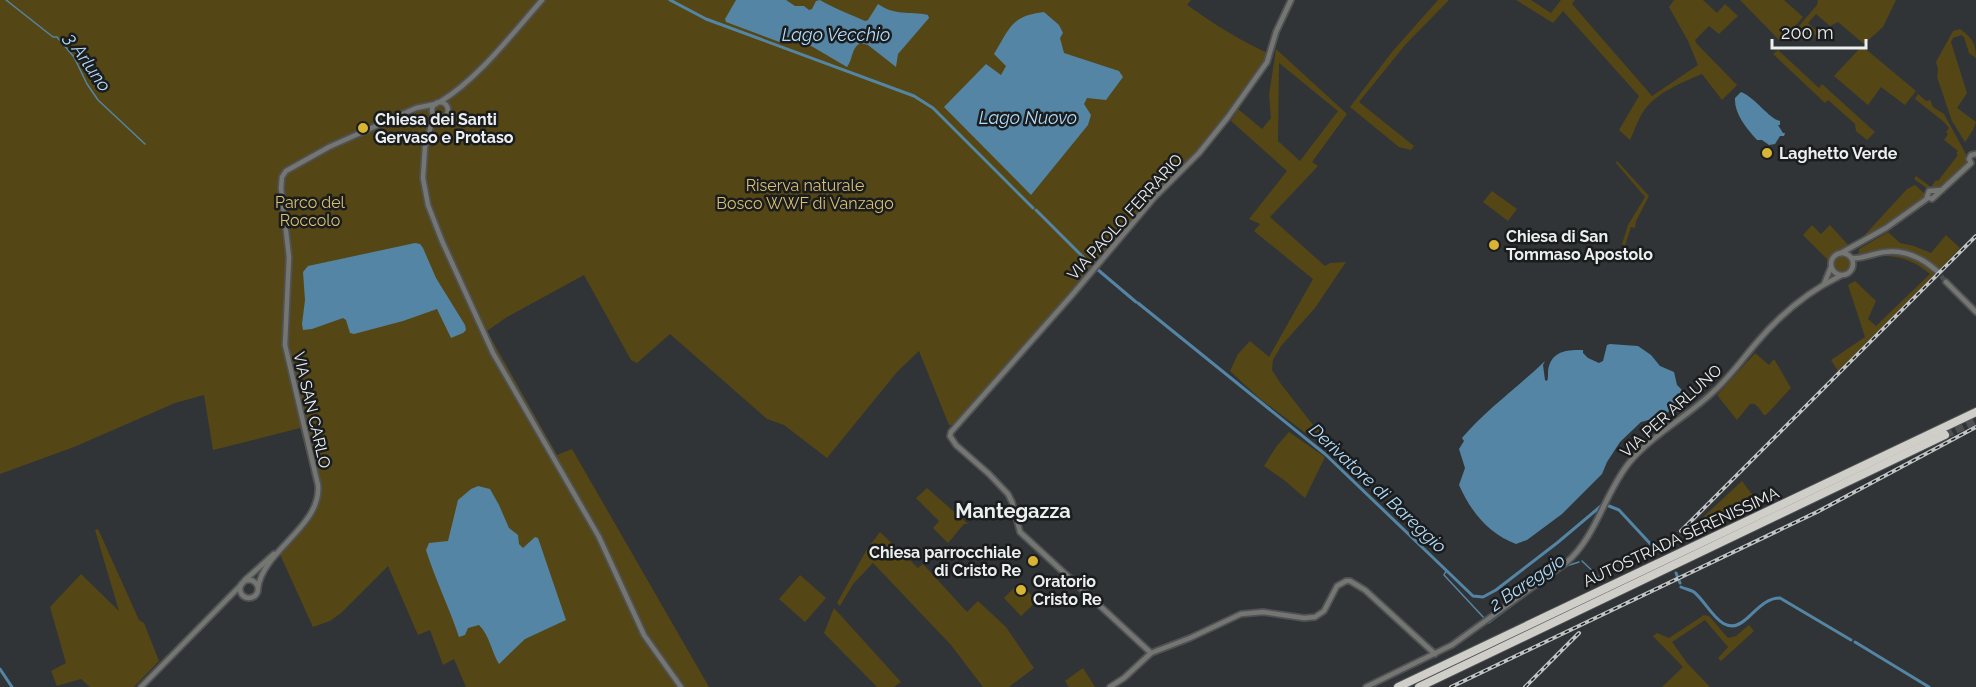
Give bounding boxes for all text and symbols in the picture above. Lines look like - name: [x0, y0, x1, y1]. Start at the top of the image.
- scale bar: [1772, 12, 1866, 50]
- text: 200 m: [1781, 22, 1834, 43]
- water label: Lago Vecchio: [782, 24, 890, 45]
- water label: 3 Arluno: [60, 28, 116, 95]
- water label: Lago Nuovo: [979, 107, 1077, 128]
- place label: Chiesa dei Santi Gervaso e Protaso: [375, 110, 514, 147]
- marker: Chiesa dei Santi Gervaso e Protaso: [356, 121, 370, 135]
- place label: Laghetto Verde: [1779, 144, 1898, 163]
- marker: Laghetto Verde: [1760, 146, 1774, 160]
- street label: VIA PAOLO FERRARIO: [1063, 150, 1187, 284]
- park label: Riserva naturale Bosco WWF di Vanzago: [716, 176, 894, 213]
- park label: Parco del Roccolo: [275, 193, 346, 230]
- place label: Chiesa di San Tommaso Apostolo: [1506, 227, 1653, 264]
- marker: Chiesa di San Tommaso Apostolo: [1487, 238, 1501, 252]
- street label: VIA SAN CARLO: [289, 350, 335, 470]
- street label: VIA PER ARLUNO: [1617, 361, 1725, 461]
- water label: Derivatore di Bareggio: [1305, 419, 1451, 557]
- street label: AUTOSTRADA SERENISSIMA: [1580, 483, 1782, 591]
- district label: Mantegazza: [955, 499, 1071, 523]
- place label: Chiesa parrocchiale di Cristo Re: [869, 543, 1021, 580]
- water label: 2 Bareggio: [1484, 549, 1569, 616]
- marker: Chiesa parrocchiale di Cristo Re: [1026, 554, 1040, 568]
- place label: Oratorio Cristo Re: [1033, 572, 1102, 609]
- marker: Oratorio Cristo Re: [1014, 583, 1028, 597]

